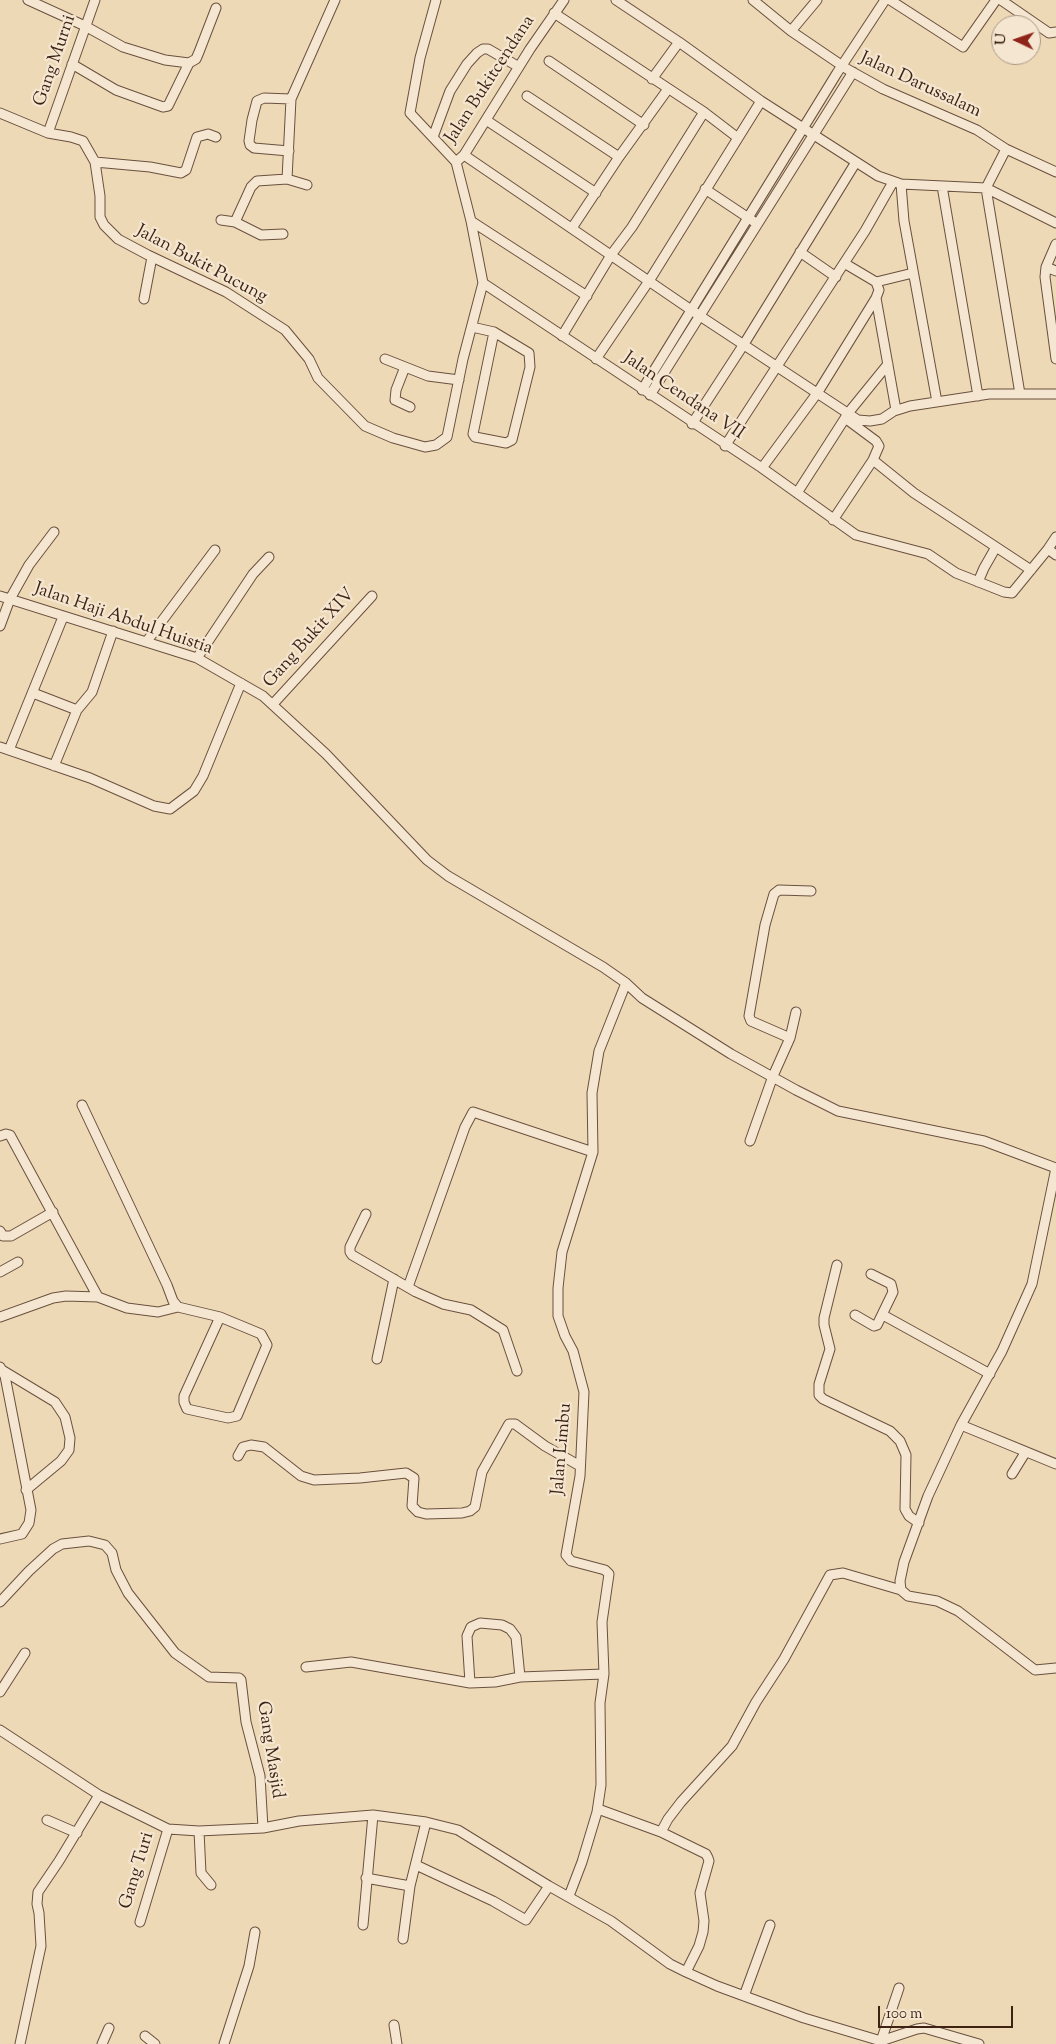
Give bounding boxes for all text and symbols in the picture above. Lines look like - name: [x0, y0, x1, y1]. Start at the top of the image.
- street label: Gang Murni: [30, 12, 82, 110]
- street label: Jalan Bukitcendana: [442, 12, 540, 148]
- north arrow: [991, 15, 1041, 65]
- text: U: [992, 33, 1012, 46]
- street label: Jalan Darussalam: [856, 48, 984, 124]
- street label: Jalan Bukit Pucung: [132, 221, 270, 309]
- street label: Jalan Cendana VII: [618, 348, 748, 446]
- street label: Jalan Haji Abdul Huistia: [31, 579, 215, 661]
- street label: Gang Bukit XIV: [260, 585, 360, 693]
- street label: Jalan Limbu: [548, 1402, 578, 1496]
- street label: Gang Masjid: [251, 1700, 287, 1800]
- street label: Gang Turi: [116, 1830, 160, 1912]
- scale bar: [881, 1996, 1016, 2028]
- text: 100 m: [886, 2004, 922, 2025]

